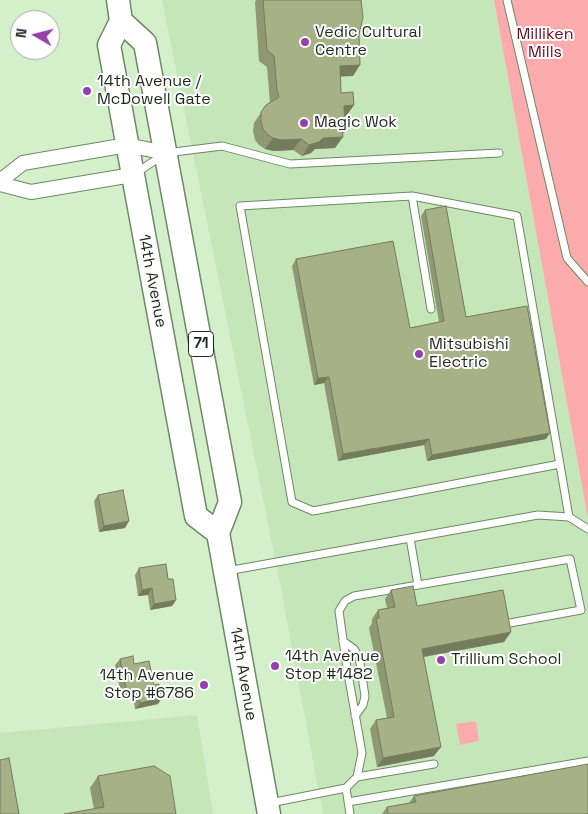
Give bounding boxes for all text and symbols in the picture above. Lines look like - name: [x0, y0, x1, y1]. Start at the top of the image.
- north arrow: [10, 10, 60, 60]
- place label: Vedic Cultural Centre: [315, 23, 422, 61]
- park label: Milliken Mills: [517, 25, 573, 63]
- text: N: [12, 27, 31, 39]
- marker: Vedic Cultural Centre: [299, 36, 311, 48]
- place label: 14th Avenue / McDowell Gate: [97, 72, 211, 110]
- marker: 14th Avenue / McDowell Gate: [81, 85, 93, 97]
- place label: Magic Wok: [314, 113, 397, 133]
- marker: Magic Wok: [298, 117, 310, 129]
- street label: 14th Avenue: [134, 233, 170, 329]
- road number: 71: [188, 332, 214, 356]
- place label: Mitsubishi Electric: [429, 335, 509, 373]
- marker: Mitsubishi Electric: [413, 348, 425, 360]
- street label: 14th Avenue: [225, 626, 261, 722]
- place label: 14th Avenue Stop #1482: [285, 647, 379, 685]
- place label: Trillium School: [451, 650, 561, 670]
- marker: Trillium School: [435, 654, 447, 666]
- marker: 14th Avenue Stop #1482: [269, 660, 281, 672]
- place label: 14th Avenue Stop #6786: [100, 666, 194, 704]
- marker: 14th Avenue Stop #6786: [198, 679, 210, 691]

